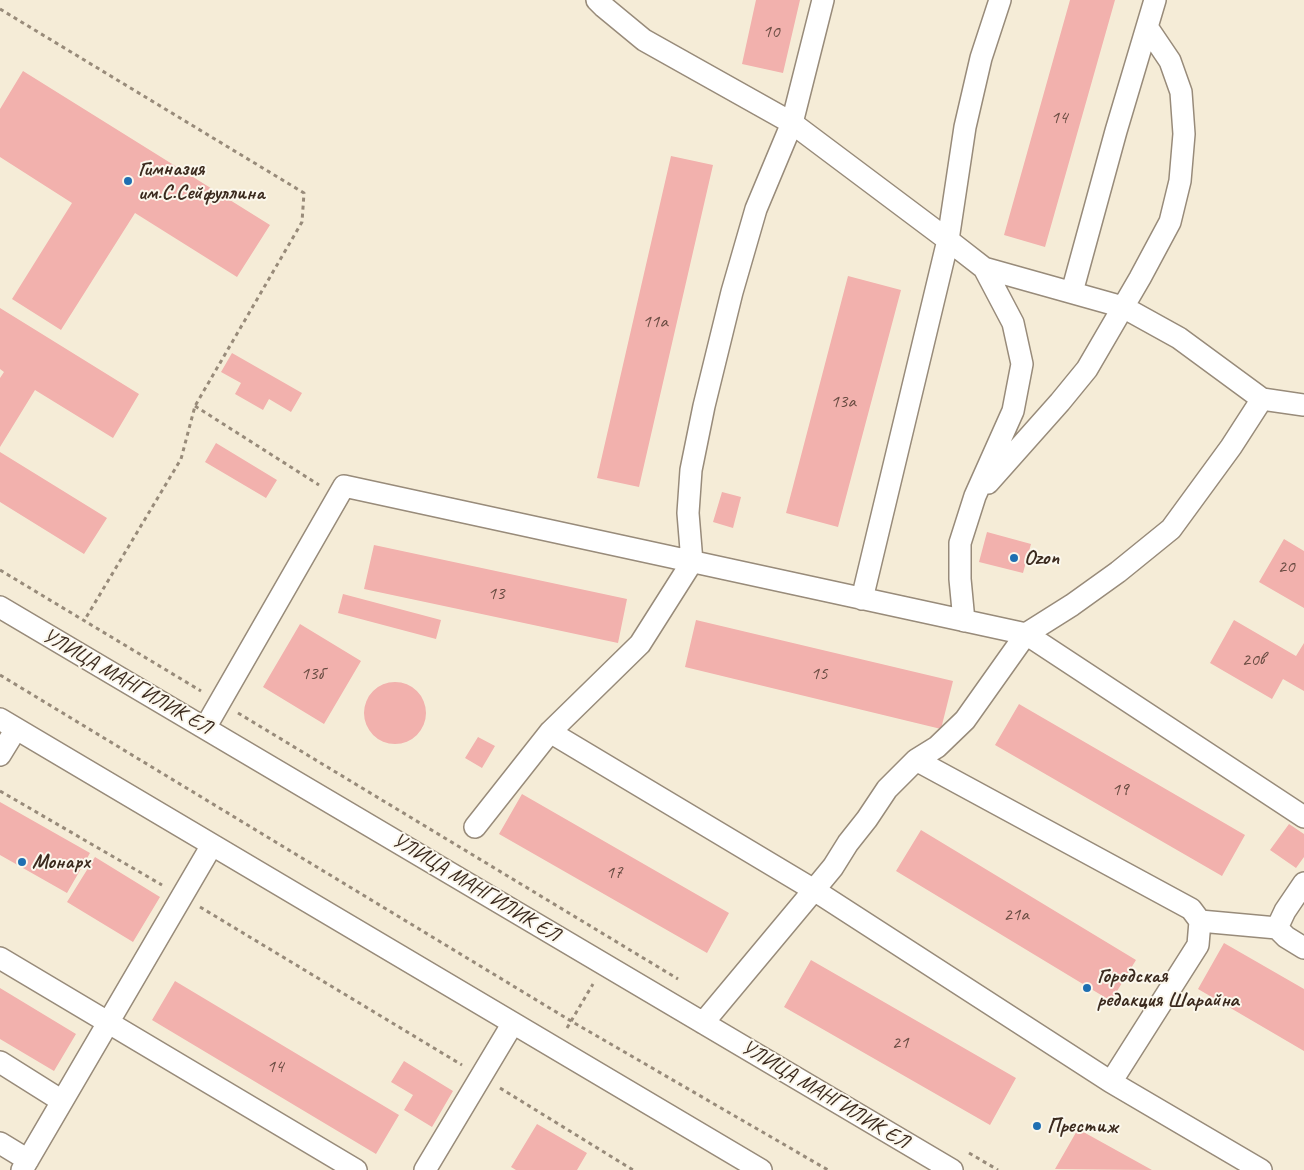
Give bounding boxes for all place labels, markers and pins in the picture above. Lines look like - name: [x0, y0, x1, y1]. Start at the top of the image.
- place label: Гимназия им.С.Сейфуллина: [138, 156, 264, 206]
- marker: Гимназия им.С.Сейфуллина: [122, 175, 134, 187]
- place label: Ozon: [1024, 545, 1059, 571]
- marker: Ozon: [1008, 552, 1020, 564]
- place label: Монарх: [32, 849, 90, 875]
- marker: Монарх: [16, 856, 28, 868]
- place label: Городская редакция Шарайна: [1097, 963, 1239, 1013]
- marker: Городская редакция Шарайна: [1081, 982, 1093, 994]
- place label: Престиж: [1047, 1113, 1118, 1139]
- marker: Престиж: [1031, 1120, 1043, 1132]

